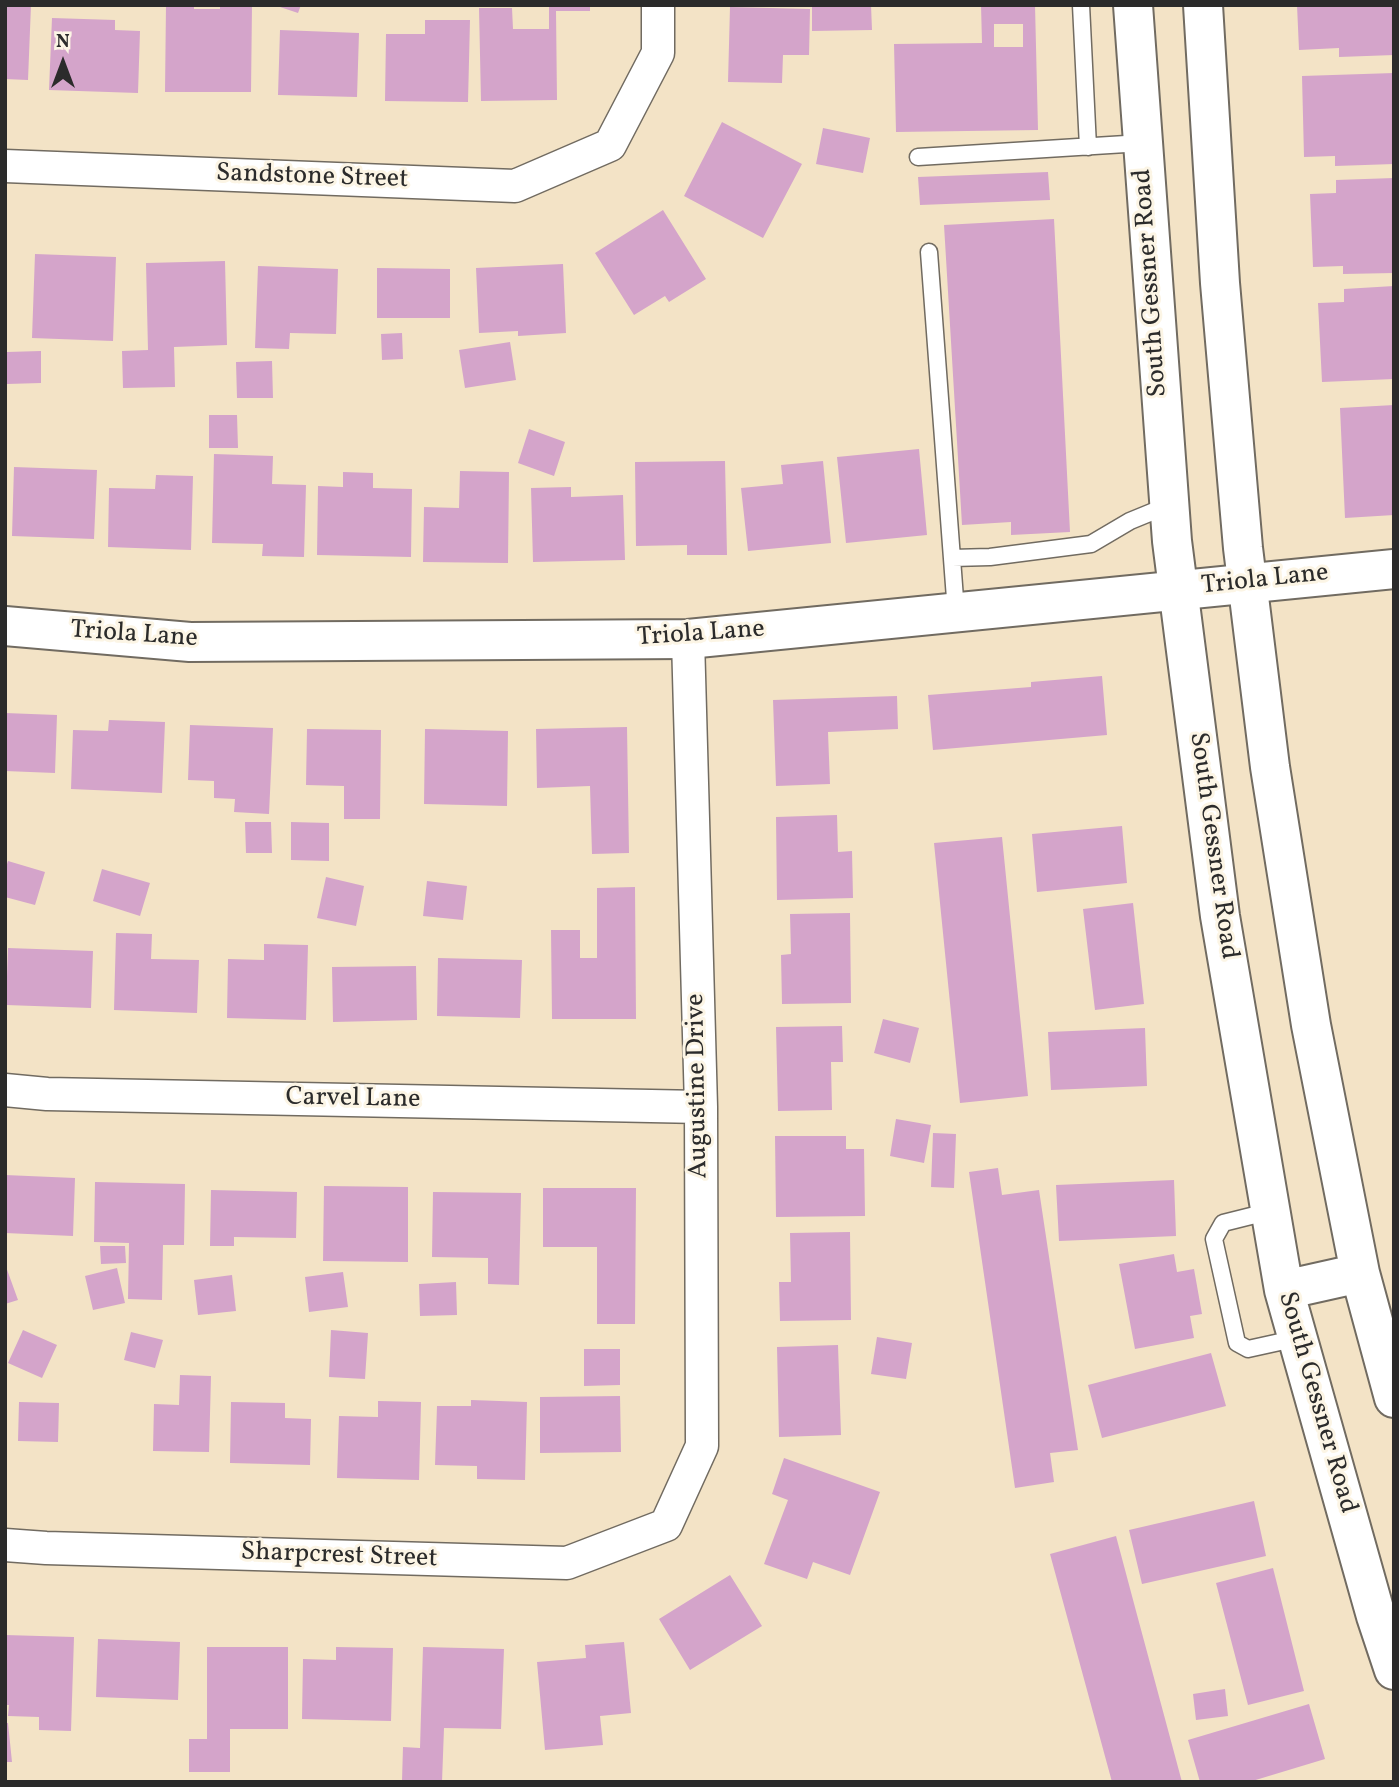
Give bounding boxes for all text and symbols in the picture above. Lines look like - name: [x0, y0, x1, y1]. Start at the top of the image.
- north arrow: [28, 28, 98, 98]
- text: N: [56, 29, 70, 55]
- street label: Sandstone Street: [215, 159, 409, 197]
- street label: South Gessner Road: [1128, 168, 1176, 398]
- street label: Triola Lane: [1200, 559, 1330, 603]
- street label: Triola Lane: [636, 615, 766, 655]
- street label: Triola Lane: [69, 616, 199, 656]
- street label: South Gessner Road: [1181, 730, 1243, 962]
- street label: Augustine Drive: [682, 993, 716, 1179]
- street label: Carvel Lane: [285, 1083, 421, 1117]
- street label: South Gessner Road: [1269, 1289, 1363, 1517]
- street label: Sharpcrest Street: [240, 1538, 438, 1576]

